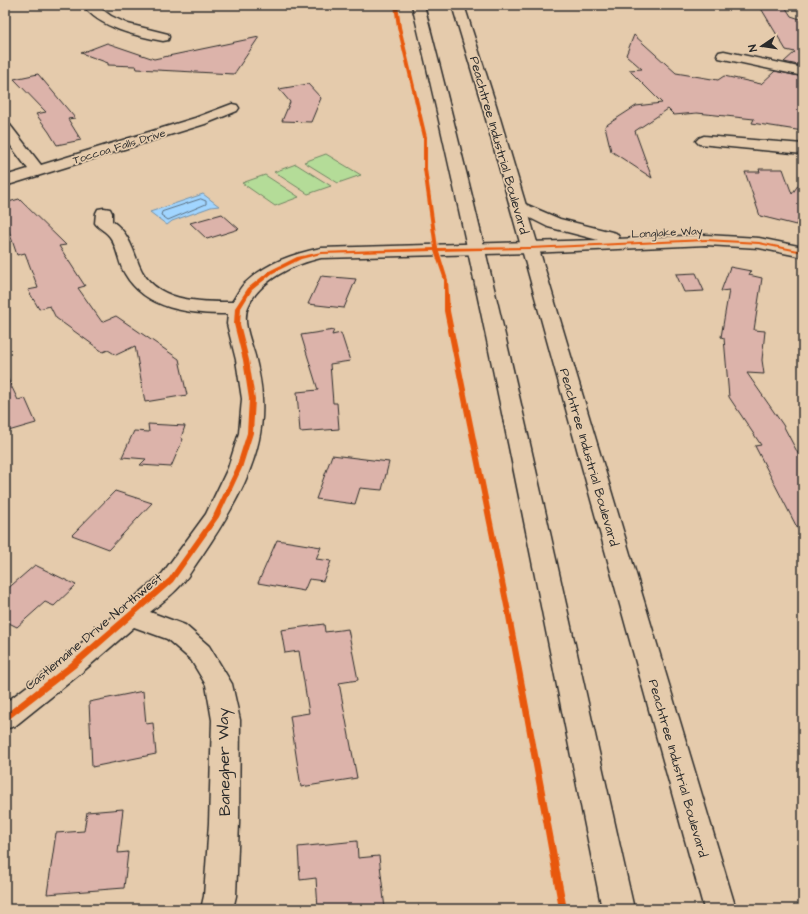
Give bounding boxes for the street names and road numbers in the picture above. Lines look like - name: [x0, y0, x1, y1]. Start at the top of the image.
- street label: Peachtree Industrial Boulevard: [465, 54, 533, 237]
- street label: Toccoa Falls Drive: [71, 125, 167, 168]
- street label: Longlake Way: [631, 223, 703, 243]
- street label: Peachtree Industrial Boulevard: [555, 366, 623, 549]
- street label: Castlemaine Drive Northwest: [21, 568, 167, 695]
- street label: Peachtree Industrial Boulevard: [644, 677, 712, 860]
- street label: Banegher Way: [212, 707, 237, 816]

